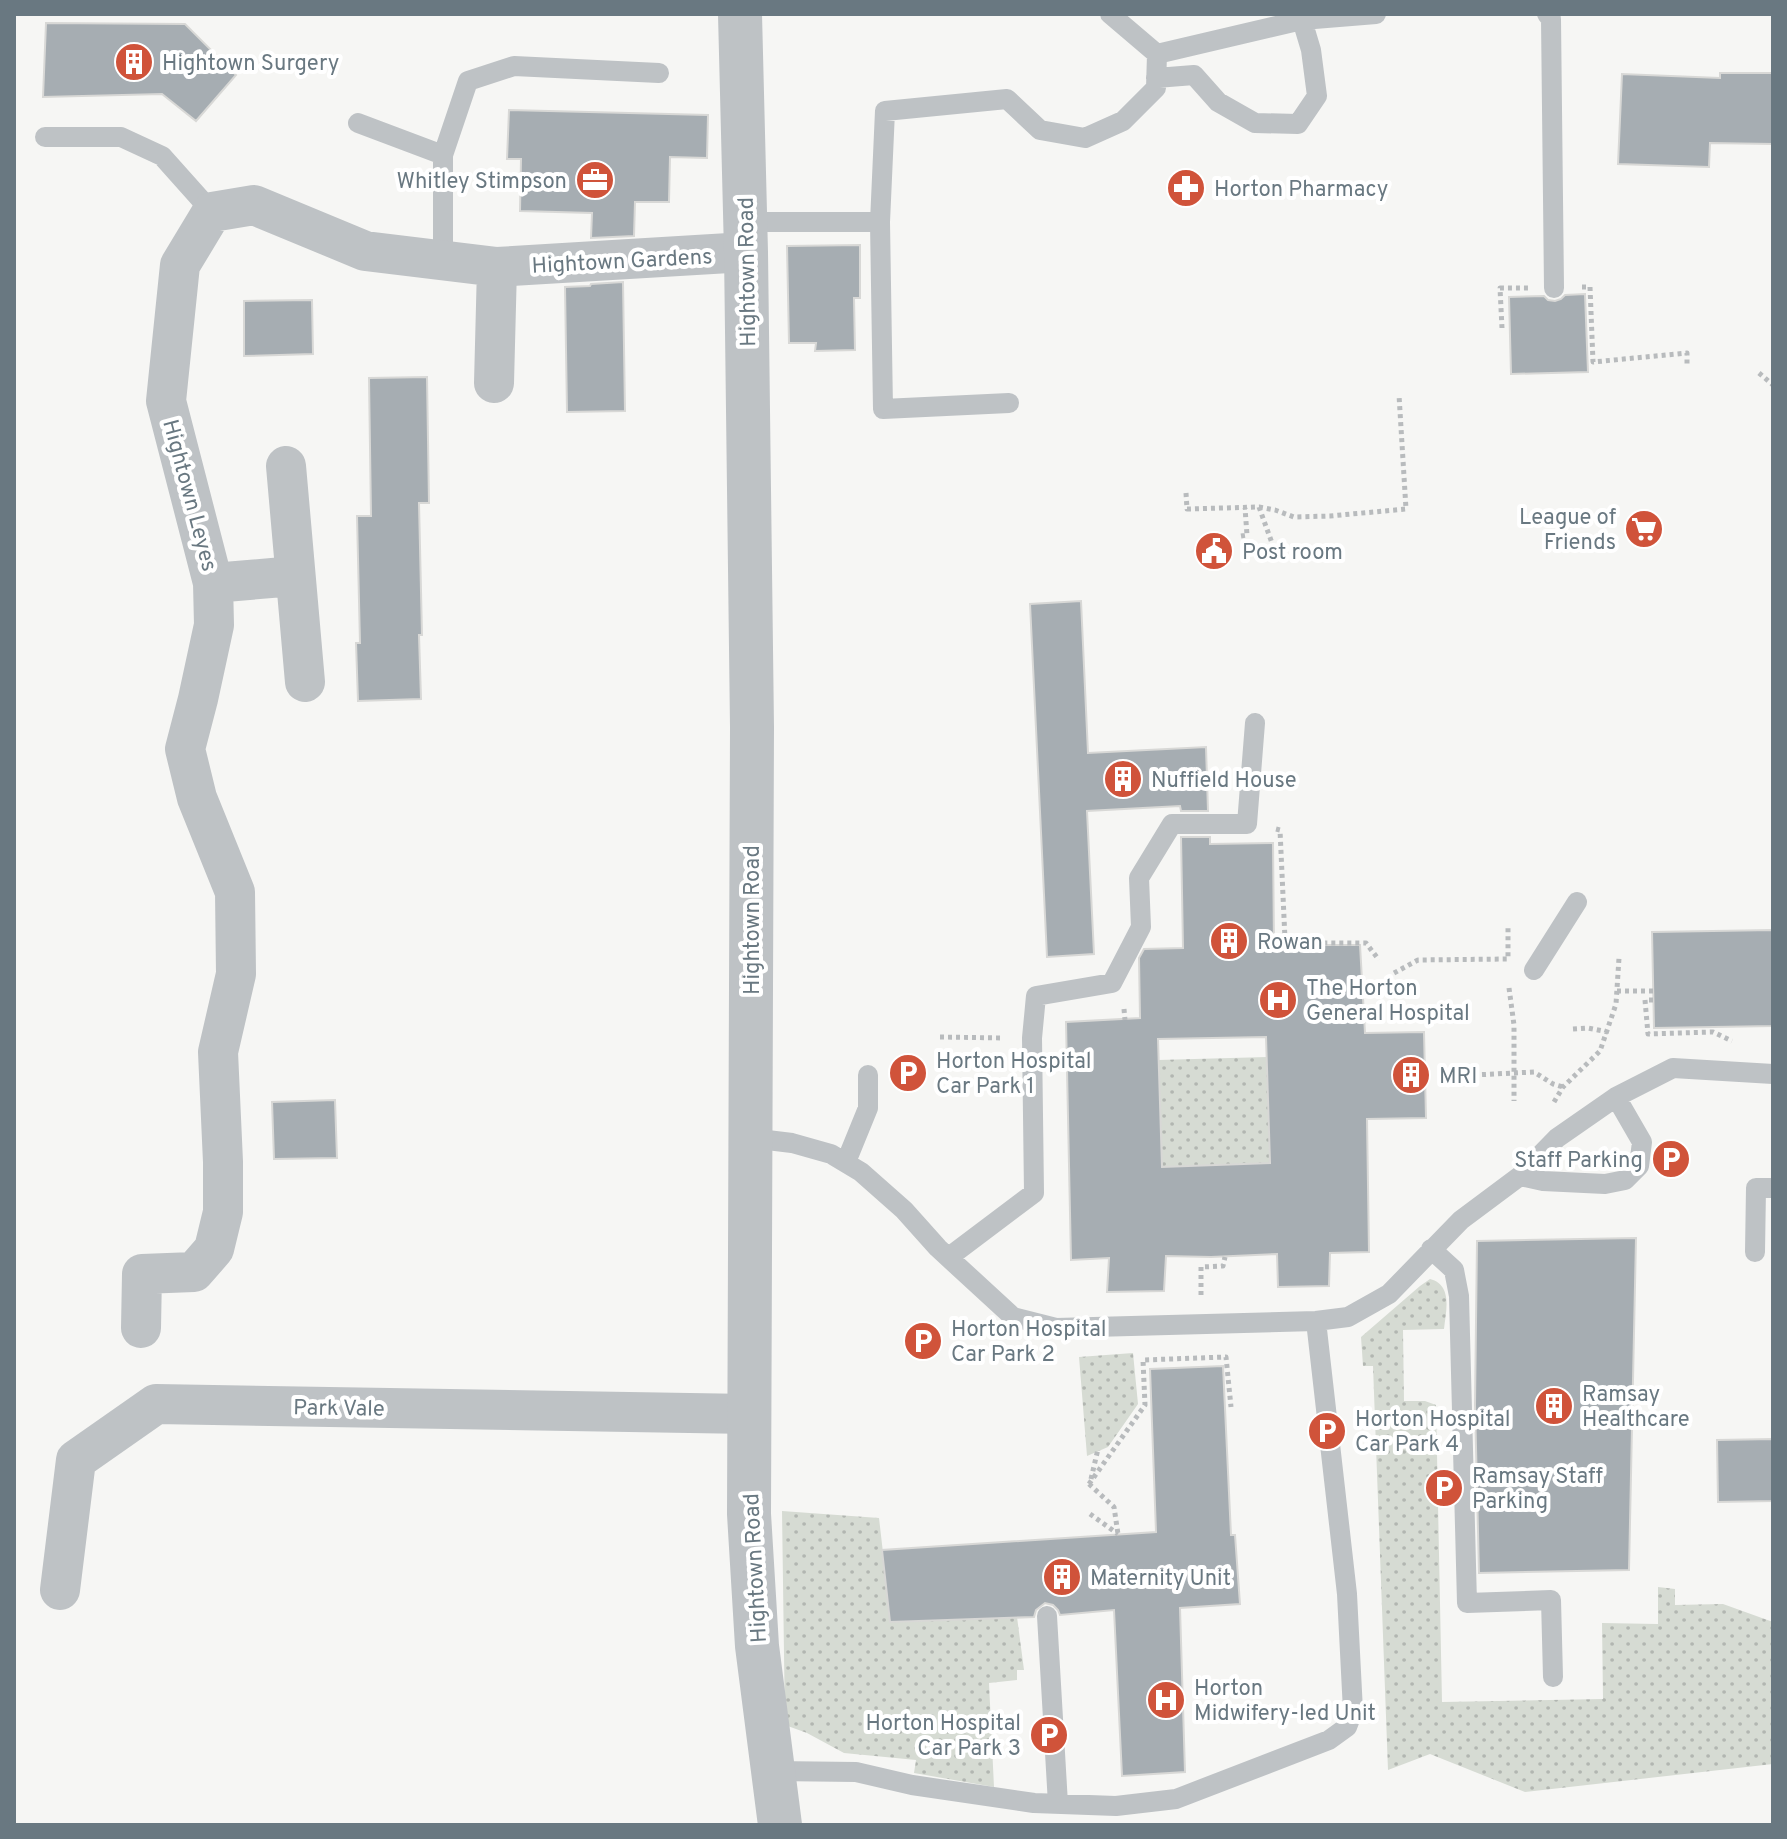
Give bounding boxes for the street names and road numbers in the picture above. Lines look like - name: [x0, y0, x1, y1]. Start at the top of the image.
- street label: Hightown Road: [734, 197, 763, 347]
- street label: Hightown Gardens: [531, 244, 713, 281]
- street label: Hightown Leyes: [155, 417, 222, 574]
- street label: Hightown Road: [740, 845, 767, 995]
- street label: Park Vale: [293, 1395, 385, 1424]
- street label: Hightown Road: [739, 1492, 774, 1643]

